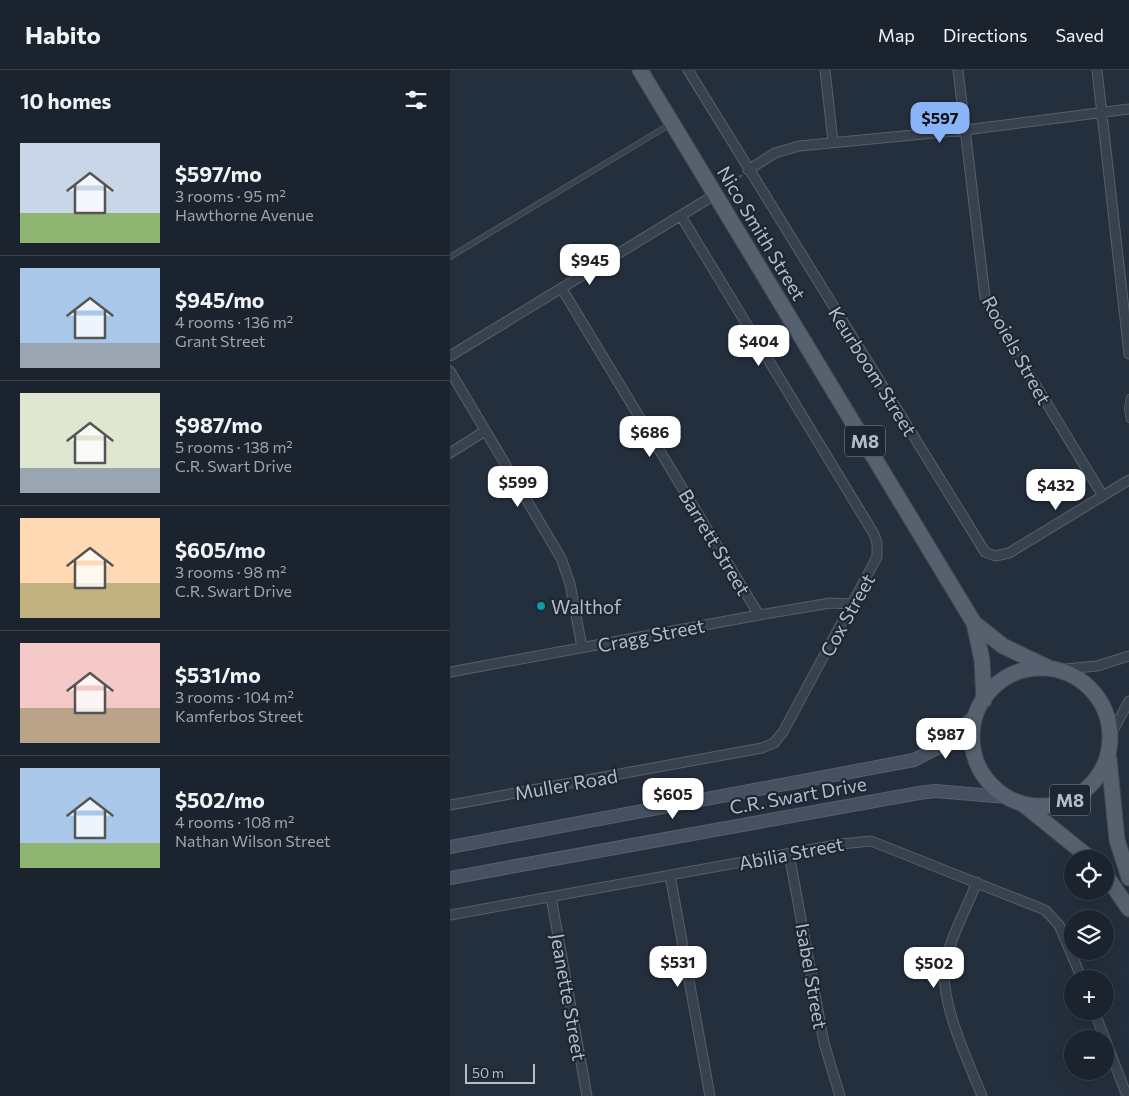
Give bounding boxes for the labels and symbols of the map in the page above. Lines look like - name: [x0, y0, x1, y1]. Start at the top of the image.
- pin: $597: [910, 102, 970, 144]
- street label: Nico Smith Street: [713, 162, 811, 304]
- pin: $945: [560, 244, 620, 286]
- street label: Rooiels Street: [978, 292, 1056, 408]
- street label: Keurboom Street: [824, 302, 922, 440]
- pin: $404: [729, 324, 789, 367]
- pin: $686: [620, 416, 680, 458]
- road number: M8: [845, 426, 885, 456]
- pin: $599: [488, 466, 548, 508]
- pin: $432: [1026, 468, 1086, 511]
- street label: Barrett Street: [674, 485, 756, 599]
- street label: Cox Street: [815, 569, 879, 661]
- place label: Walthof: [551, 595, 622, 618]
- marker: Walthof: [535, 600, 547, 612]
- street label: Cragg Street: [596, 613, 707, 657]
- pin: $987: [916, 718, 976, 760]
- street label: Muller Road: [513, 764, 619, 804]
- street label: C.R. Swart Drive: [728, 772, 868, 818]
- pin: $605: [643, 778, 703, 820]
- road number: M8: [1050, 784, 1090, 816]
- street label: Abilia Street: [737, 832, 846, 874]
- street label: Isabel Street: [791, 921, 833, 1031]
- street label: Jeanette Street: [546, 931, 592, 1063]
- pin: $531: [648, 946, 708, 988]
- pin: $502: [904, 946, 964, 989]
- scale bar: [465, 1061, 535, 1084]

